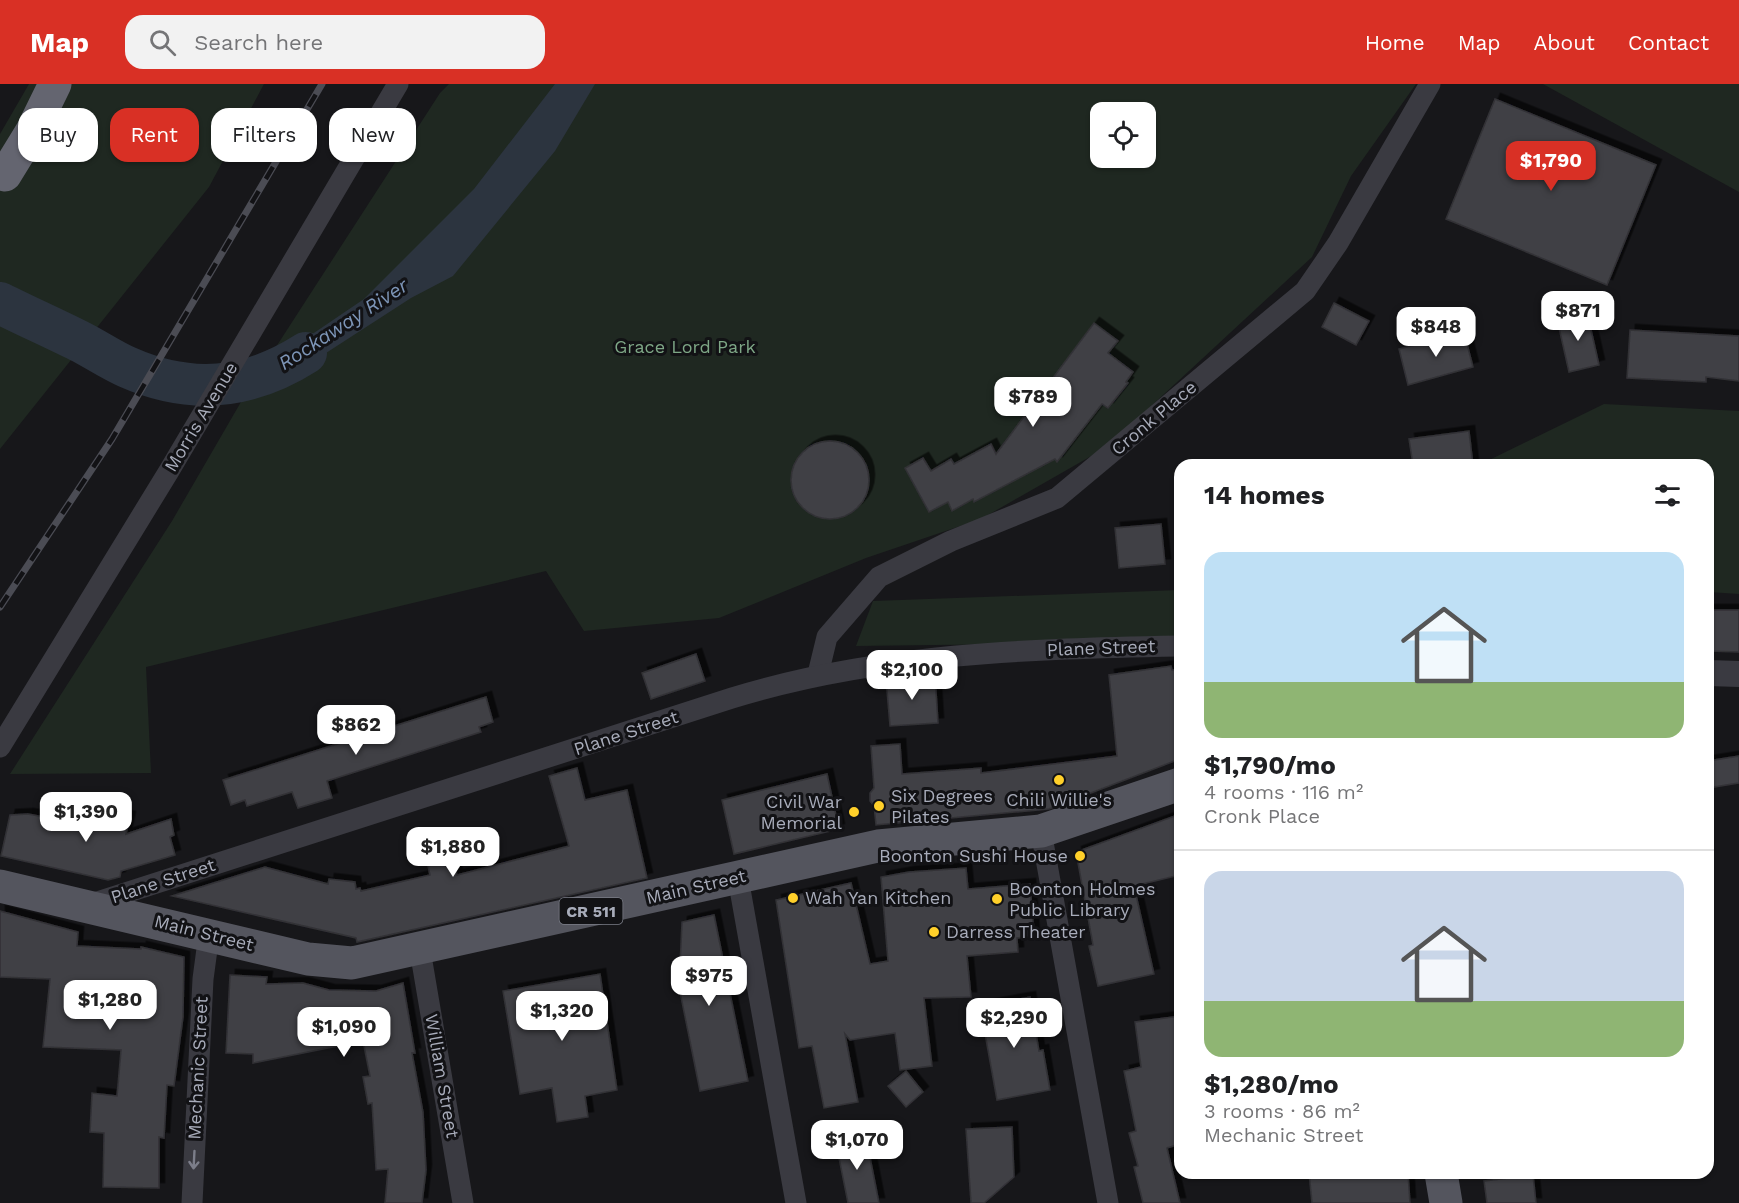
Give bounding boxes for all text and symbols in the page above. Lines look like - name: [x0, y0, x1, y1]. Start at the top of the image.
- search box: [125, 15, 545, 69]
- text: Map: [30, 26, 89, 59]
- icon: search: [146, 26, 179, 59]
- text: Search here: [194, 30, 323, 55]
- text: Home: [1365, 30, 1425, 55]
- text: Map: [1458, 30, 1501, 55]
- text: About: [1534, 30, 1595, 55]
- text: Contact: [1628, 30, 1709, 55]
- map controls: [1090, 102, 1156, 168]
- button: locate: [1090, 102, 1156, 168]
- chip: Buy: [18, 108, 98, 162]
- chip: Rent: [110, 108, 199, 162]
- chip: Filters: [211, 108, 317, 162]
- chip: New: [329, 108, 416, 162]
- pin: $1,790: [1502, 141, 1600, 192]
- text: $1,790: [1520, 148, 1582, 172]
- water label: Rockaway River: [274, 272, 413, 375]
- pin: $871: [1542, 291, 1614, 342]
- text: $871: [1555, 298, 1601, 322]
- pin: $848: [1400, 307, 1472, 358]
- text: $848: [1411, 314, 1461, 338]
- park label: Grace Lord Park: [614, 336, 756, 357]
- street label: Morris Avenue: [160, 358, 242, 475]
- street label: Cronk Place: [1107, 376, 1200, 459]
- pin: $789: [997, 377, 1069, 428]
- text: $789: [1008, 384, 1058, 408]
- icon: filters: [1651, 479, 1684, 512]
- text: 14 homes: [1204, 480, 1325, 510]
- icon: home: [1390, 591, 1498, 699]
- street label: Plane Street: [1046, 635, 1156, 660]
- pin: $2,100: [863, 650, 961, 701]
- text: $2,100: [881, 657, 943, 681]
- pin: $862: [320, 705, 392, 756]
- street label: Plane Street: [571, 706, 681, 759]
- text: $862: [331, 712, 381, 736]
- text: $1,790/mo: [1204, 750, 1336, 780]
- marker: Chili Willie's: [1052, 773, 1066, 787]
- text: 4 rooms · 116 m²: [1204, 780, 1363, 804]
- place label: Six Degrees Pilates: [891, 785, 993, 827]
- place label: Chili Willie's: [1006, 789, 1112, 810]
- place label: Civil War Memorial: [761, 791, 842, 833]
- pin: $1,390: [37, 792, 135, 843]
- text: $1,390: [54, 799, 118, 823]
- marker: Six Degrees Pilates: [872, 799, 886, 813]
- text: Cronk Place: [1204, 804, 1320, 828]
- marker: Civil War Memorial: [847, 805, 861, 819]
- pin: $1,880: [404, 827, 502, 878]
- text: $1,880: [420, 834, 486, 858]
- place label: Boonton Sushi House: [879, 845, 1068, 866]
- marker: Boonton Sushi House: [1073, 849, 1087, 863]
- street label: Plane Street: [108, 854, 218, 907]
- street label: Main Street: [644, 865, 748, 908]
- place label: Boonton Holmes Public Library: [1009, 878, 1155, 920]
- place label: Wah Yan Kitchen: [805, 887, 951, 908]
- marker: Wah Yan Kitchen: [786, 891, 800, 905]
- marker: Boonton Holmes Public Library: [990, 892, 1004, 906]
- road number: CR 511: [560, 898, 622, 924]
- street label: Main Street: [152, 910, 256, 955]
- icon: home: [1390, 910, 1498, 1018]
- place label: Darress Theater: [946, 921, 1086, 942]
- marker: Darress Theater: [927, 925, 941, 939]
- pin: $975: [673, 956, 745, 1007]
- text: $975: [685, 963, 733, 987]
- pin: $1,280: [61, 980, 159, 1031]
- text: $1,280: [78, 987, 142, 1011]
- pin: $1,320: [513, 991, 611, 1042]
- street label: Mechanic Street: [183, 995, 212, 1140]
- text: $1,320: [530, 998, 594, 1022]
- pin: $2,290: [965, 998, 1063, 1049]
- text: $2,290: [980, 1005, 1048, 1029]
- pin: $1,090: [295, 1007, 393, 1058]
- street label: William Street: [421, 1012, 464, 1140]
- text: $1,090: [311, 1014, 377, 1038]
- text: $1,280/mo: [1204, 1069, 1339, 1099]
- text: 3 rooms · 86 m²: [1204, 1099, 1360, 1123]
- pin: $1,070: [808, 1120, 906, 1171]
- text: Mechanic Street: [1204, 1123, 1363, 1147]
- text: $1,070: [825, 1127, 889, 1151]
- one-way arrow: [189, 1149, 200, 1169]

